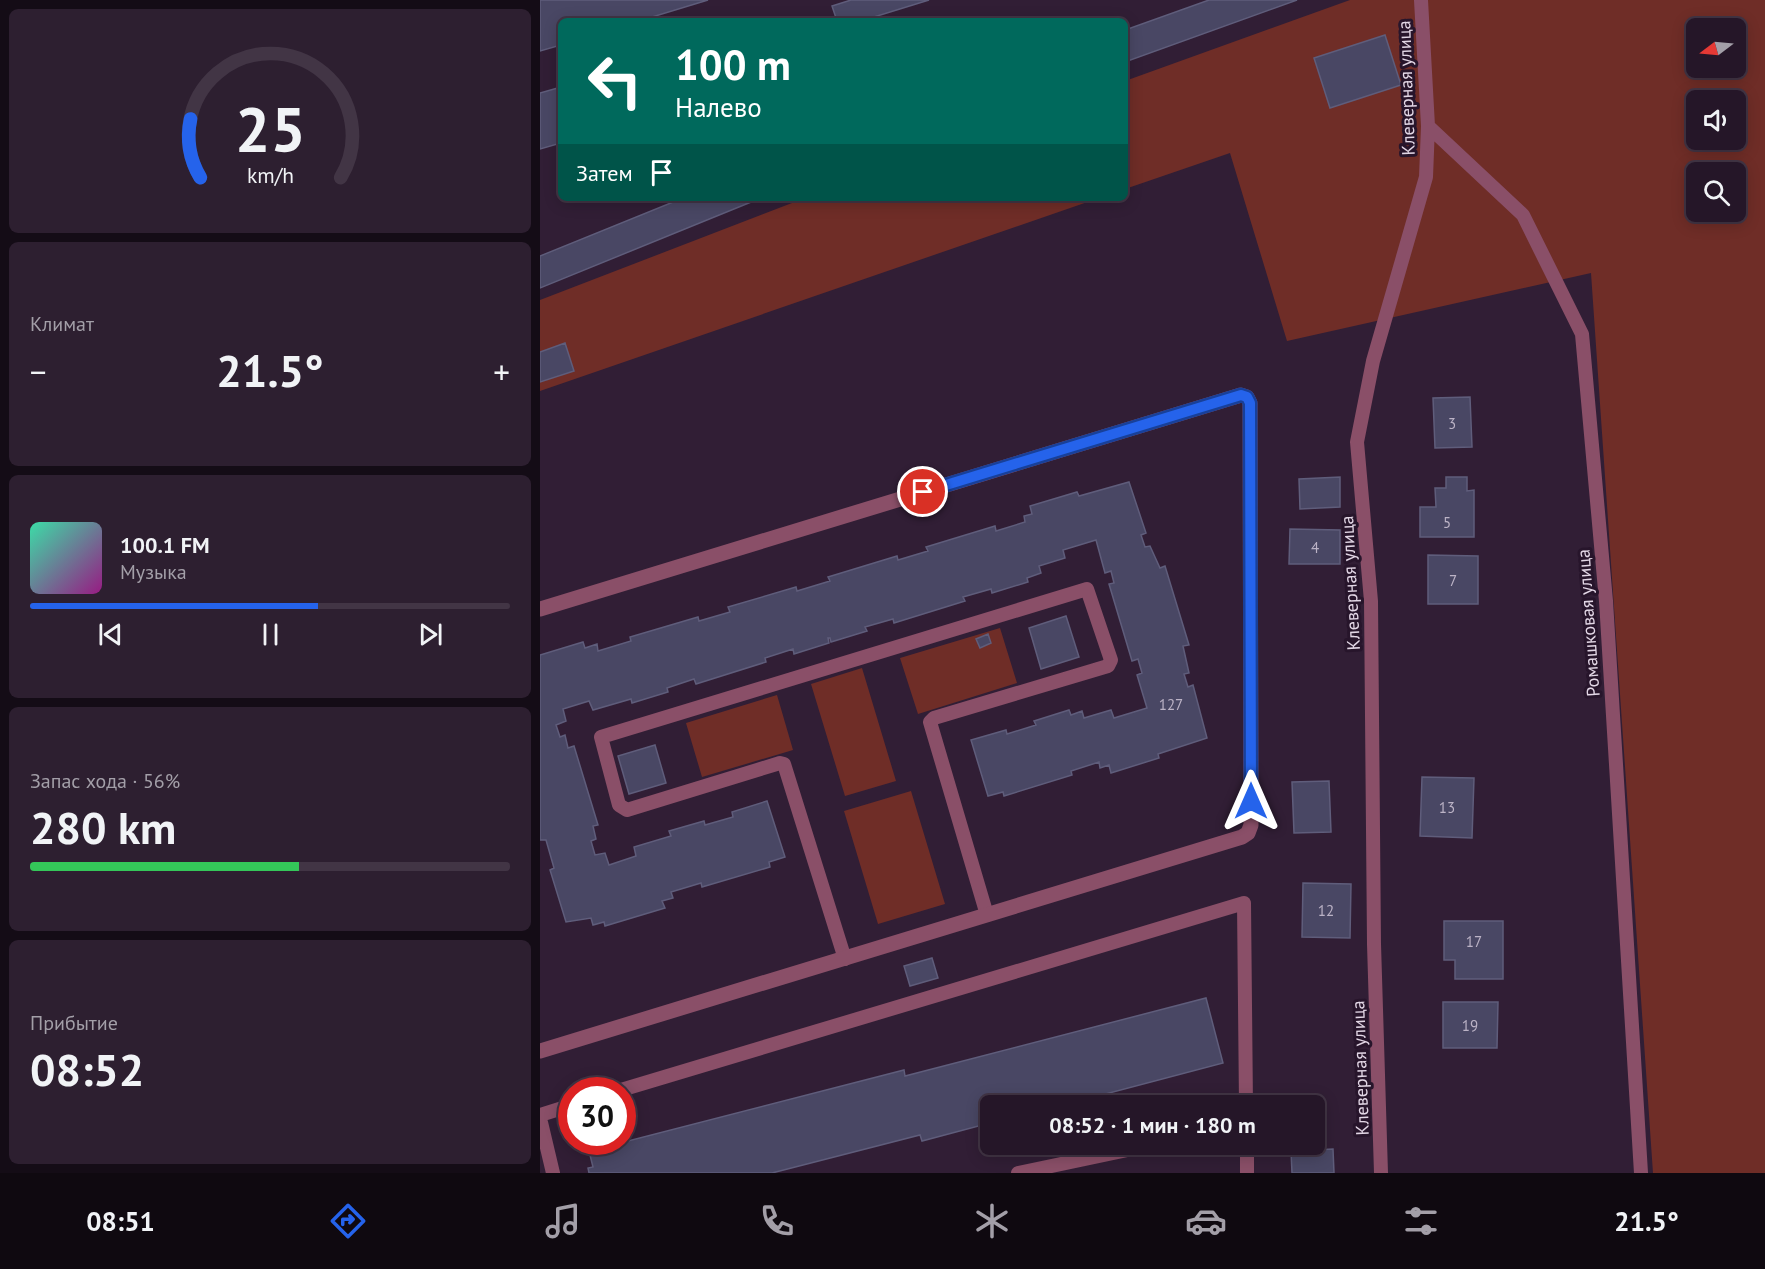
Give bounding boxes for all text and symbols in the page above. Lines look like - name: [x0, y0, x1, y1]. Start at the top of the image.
- north arrow: [1686, 18, 1746, 78]
- map controls: [1686, 18, 1746, 222]
- street label: Клеверная улица: [1392, 20, 1420, 156]
- text: 100 m: [675, 37, 791, 92]
- icon: left: [576, 42, 654, 120]
- text: 25: [235, 88, 305, 169]
- text: Налево: [675, 90, 762, 124]
- button: sound: [1686, 90, 1746, 150]
- icon: arrive: [645, 156, 678, 189]
- text: Затем: [576, 159, 633, 187]
- text: km/h: [246, 161, 293, 189]
- button: search: [1686, 162, 1746, 222]
- text: Климат: [30, 311, 94, 337]
- text: 21.5°: [216, 341, 324, 399]
- text: −: [30, 350, 47, 393]
- text: +: [493, 350, 510, 393]
- house number: 3: [1448, 414, 1456, 433]
- pin: [897, 466, 948, 517]
- icon: arrive: [906, 475, 939, 508]
- house number: 5: [1443, 513, 1451, 532]
- street label: Клеверная улица: [1335, 515, 1365, 651]
- text: 100.1 FM: [120, 531, 210, 559]
- house number: 4: [1311, 538, 1319, 557]
- street label: Ромашковая улица: [1571, 548, 1605, 698]
- text: Музыка: [120, 559, 187, 585]
- house number: 7: [1449, 571, 1457, 590]
- icon: previous: [94, 618, 127, 651]
- icon: pause: [254, 618, 287, 651]
- icon: next: [414, 618, 447, 651]
- house number: 127: [1159, 695, 1183, 714]
- text: Запас хода · 56%: [30, 768, 180, 794]
- position arrow: [1219, 769, 1283, 833]
- text: 280 km: [30, 798, 176, 856]
- house number: 13: [1439, 798, 1455, 817]
- house number: 12: [1318, 901, 1334, 920]
- house number: 17: [1466, 932, 1482, 951]
- street label: Клеверная улица: [1346, 1000, 1374, 1136]
- text: Прибытие: [30, 1010, 118, 1036]
- house number: 19: [1462, 1016, 1478, 1035]
- text: 08:52: [30, 1040, 144, 1098]
- speed limit sign: 30: [558, 1077, 636, 1155]
- text: 08:52 · 1 мин · 180 m: [1049, 1111, 1256, 1139]
- icon: directions: [327, 1200, 369, 1242]
- icon: music: [542, 1200, 584, 1242]
- icon: phone: [756, 1200, 798, 1242]
- icon: climate: [971, 1200, 1013, 1242]
- icon: car: [1185, 1200, 1227, 1242]
- icon: filters: [1400, 1200, 1442, 1242]
- text: 08:51: [86, 1204, 155, 1238]
- text: 21.5°: [1614, 1204, 1679, 1238]

